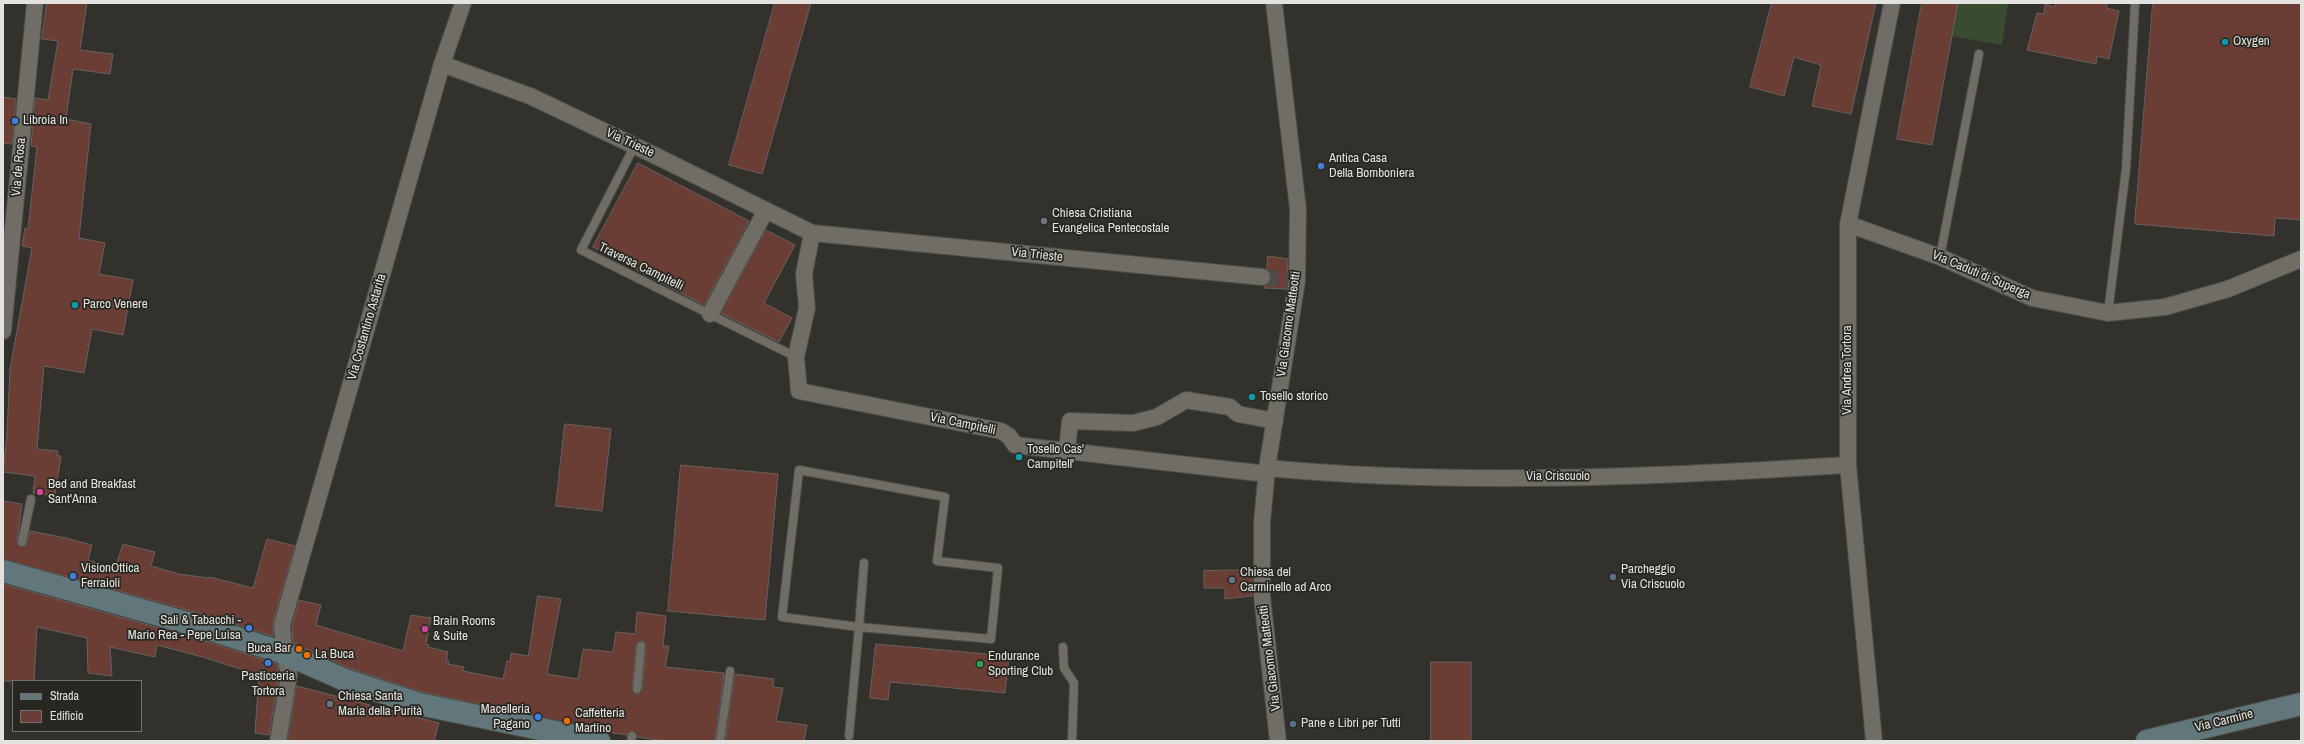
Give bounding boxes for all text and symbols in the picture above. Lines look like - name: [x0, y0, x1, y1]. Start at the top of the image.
- place label: Oxygen: [2233, 34, 2270, 50]
- marker: Oxygen: [2220, 37, 2230, 47]
- place label: Libroia In: [23, 113, 68, 129]
- marker: Libroia In: [10, 116, 20, 126]
- street label: Via Trieste: [603, 125, 657, 161]
- street label: Via de Rosa: [9, 137, 29, 197]
- place label: Antica Casa Della Bomboniera: [1329, 151, 1414, 182]
- marker: Antica Casa Della Bomboniera: [1316, 161, 1326, 171]
- place label: Chiesa Cristiana Evangelica Pentecostale: [1052, 206, 1169, 237]
- marker: Chiesa Cristiana Evangelica Pentecostale: [1039, 216, 1049, 226]
- street label: Traversa Campitelli: [596, 240, 686, 294]
- street label: Via Trieste: [1011, 245, 1063, 265]
- street label: Via Caduti di Superga: [1929, 247, 2033, 303]
- street label: Via Giacomo Matteotti: [1274, 270, 1304, 378]
- street label: Via Costantino Astarita: [344, 272, 390, 382]
- place label: Parco Venere: [83, 297, 148, 313]
- marker: Parco Venere: [70, 300, 80, 310]
- street label: Via Andrea Tortora: [1840, 325, 1856, 415]
- place label: Tosello storico: [1260, 389, 1328, 405]
- marker: Tosello storico: [1247, 392, 1257, 402]
- street label: Via Campitelli: [929, 409, 997, 439]
- place label: Tosello Cas' Campitell': [1027, 442, 1084, 473]
- marker: Tosello Cas' Campitell': [1014, 452, 1024, 462]
- street label: Via Criscuolo: [1526, 469, 1590, 485]
- place label: Bed and Breakfast Sant'Anna: [48, 477, 136, 508]
- marker: Bed and Breakfast Sant'Anna: [35, 487, 45, 497]
- place label: VisionOttica Ferraioli: [81, 561, 139, 592]
- place label: Parcheggio Via Criscuolo: [1621, 562, 1685, 593]
- place label: Chiesa del Carminello ad Arco: [1240, 565, 1331, 596]
- marker: VisionOttica Ferraioli: [68, 571, 78, 581]
- marker: Parcheggio Via Criscuolo: [1608, 572, 1618, 582]
- marker: Chiesa del Carminello ad Arco: [1227, 575, 1237, 585]
- street label: Via Giacomo Matteotti: [1256, 604, 1284, 712]
- place label: Sali & Tabacchi - Mario Rea - Pepe Luisa: [128, 613, 241, 644]
- place label: Brain Rooms & Suite: [433, 614, 495, 645]
- marker: Sali & Tabacchi - Mario Rea - Pepe Luisa: [244, 623, 254, 633]
- marker: Brain Rooms & Suite: [420, 624, 430, 634]
- place label: Buca Bar: [247, 641, 291, 657]
- marker: Buca Bar: [294, 644, 304, 654]
- place label: La Buca: [315, 647, 354, 663]
- place label: Endurance Sporting Club: [988, 649, 1053, 680]
- marker: La Buca: [302, 650, 312, 660]
- marker: Pasticceria Tortora: [263, 658, 273, 668]
- marker: Endurance Sporting Club: [975, 659, 985, 669]
- place label: Pasticceria Tortora: [241, 669, 295, 700]
- legend: [12, 680, 142, 732]
- text: Strada: [50, 688, 79, 704]
- place label: Chiesa Santa Maria della Purità: [338, 689, 422, 720]
- marker: Chiesa Santa Maria della Purità: [325, 699, 335, 709]
- place label: Macelleria Pagano: [481, 702, 530, 733]
- place label: Caffetteria Martino: [575, 706, 625, 737]
- street label: Via Carmine: [2193, 706, 2255, 736]
- text: Edificio: [50, 708, 83, 724]
- marker: Macelleria Pagano: [533, 712, 543, 722]
- marker: Caffetteria Martino: [562, 716, 572, 726]
- place label: Pane e Libri per Tutti: [1301, 716, 1401, 732]
- marker: Pane e Libri per Tutti: [1288, 719, 1298, 729]

